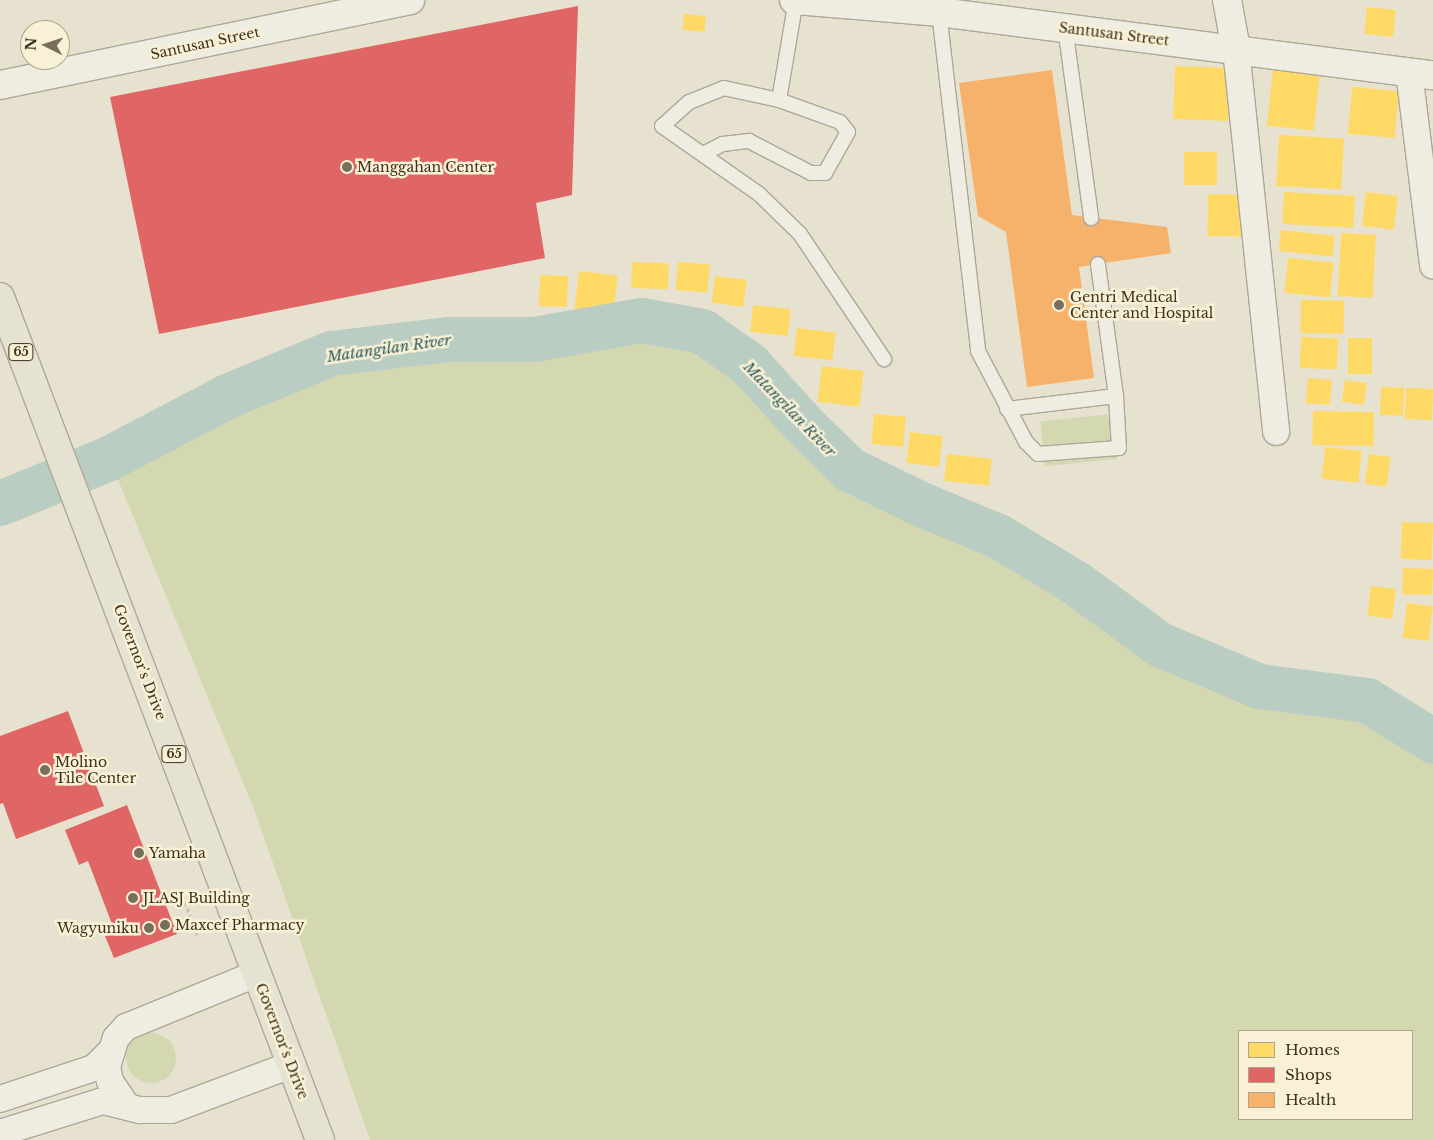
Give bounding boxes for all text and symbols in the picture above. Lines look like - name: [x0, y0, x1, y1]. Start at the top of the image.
- street label: Santusan Street: [1058, 19, 1170, 49]
- north arrow: [20, 20, 70, 70]
- street label: Santusan Street: [149, 23, 261, 63]
- text: N: [22, 37, 40, 51]
- place label: Manggahan Center: [357, 159, 494, 175]
- marker: Manggahan Center: [341, 161, 353, 173]
- place label: Gentri Medical Center and Hospital: [1070, 289, 1214, 322]
- marker: Gentri Medical Center and Hospital: [1052, 298, 1066, 312]
- water label: Matangilan River: [326, 330, 452, 366]
- road number: 65: [7, 342, 35, 362]
- water label: Matangilan River: [740, 358, 840, 460]
- street label: Governor's Drive: [110, 602, 170, 722]
- road number: 65: [160, 744, 188, 764]
- place label: Molino Tile Center: [55, 754, 136, 786]
- marker: Molino Tile Center: [39, 764, 51, 776]
- place label: Yamaha: [149, 845, 206, 861]
- marker: Yamaha: [133, 847, 145, 859]
- place label: JLASJ Building: [143, 890, 250, 906]
- marker: JLASJ Building: [127, 892, 139, 904]
- place label: Maxcef Pharmacy: [175, 917, 304, 933]
- marker: Maxcef Pharmacy: [159, 919, 171, 931]
- place label: Wagyuniku: [57, 920, 139, 936]
- marker: Wagyuniku: [143, 922, 155, 934]
- street label: Governor's Drive: [252, 981, 312, 1101]
- legend: [1238, 1030, 1413, 1120]
- text: Homes: [1285, 1040, 1340, 1059]
- text: Shops: [1285, 1065, 1332, 1084]
- text: Health: [1285, 1090, 1336, 1109]

